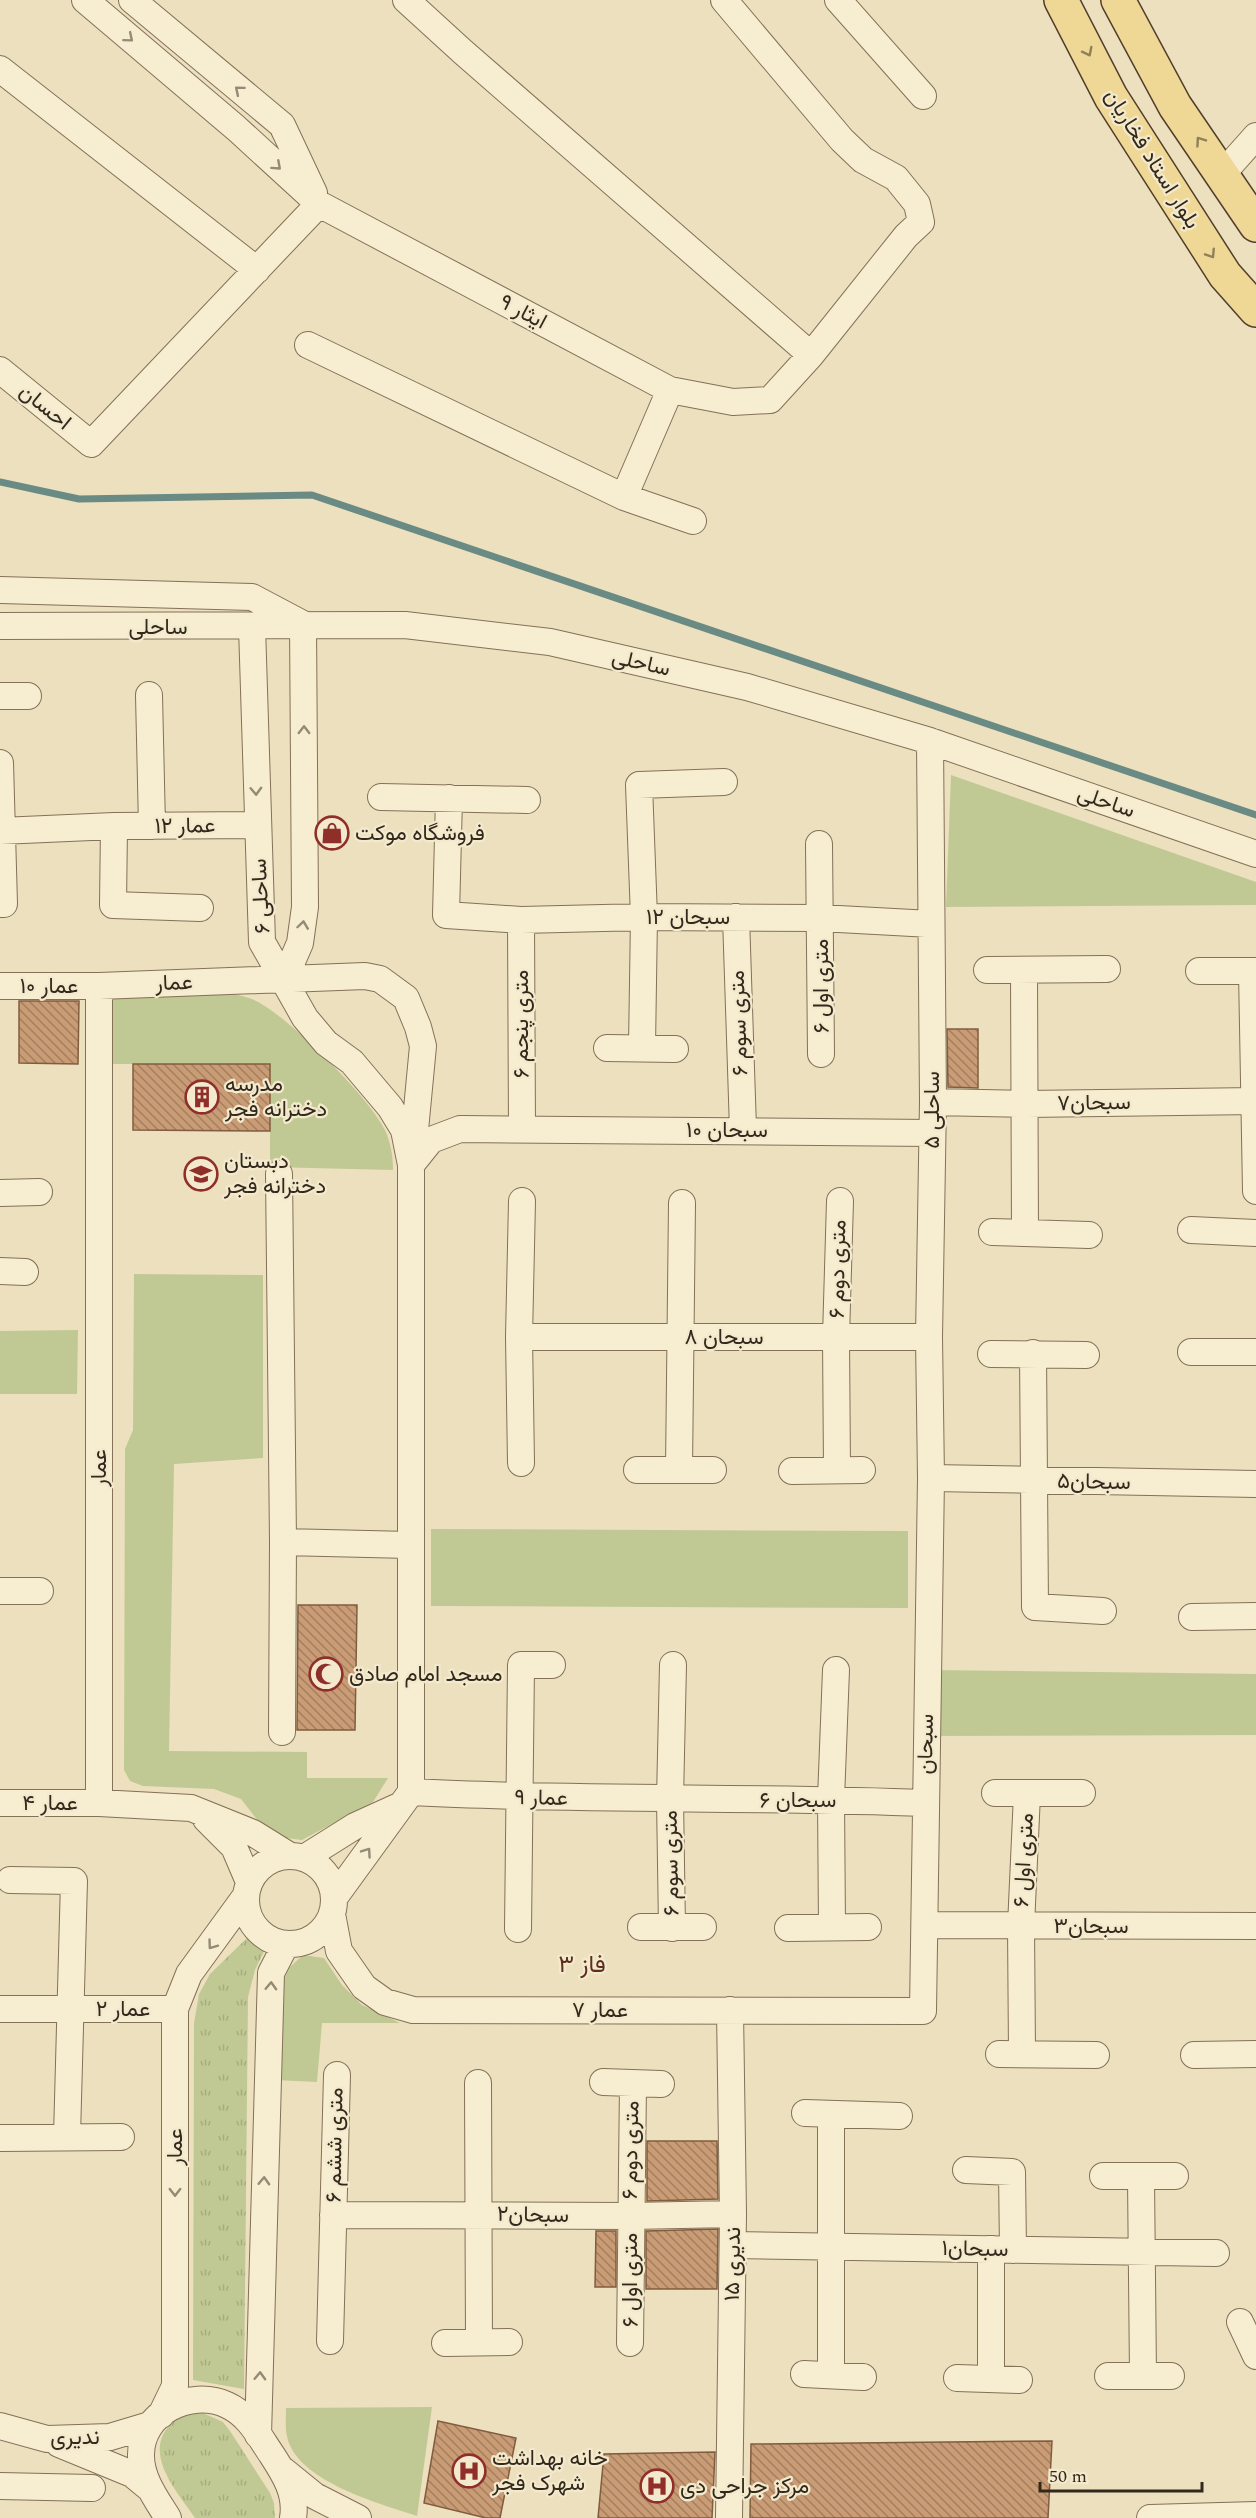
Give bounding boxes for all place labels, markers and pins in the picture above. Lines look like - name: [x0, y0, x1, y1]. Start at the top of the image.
- shop icon: فروشگاه موکت: [314, 815, 350, 851]
- place label: فروشگاه موکت: [355, 817, 485, 850]
- place label: مدرسه دخترانه فجر: [224, 1068, 327, 1126]
- building icon: مدرسه دخترانه فجر: [184, 1079, 220, 1115]
- place label: دبستان دخترانه فجر: [223, 1145, 326, 1203]
- school or university icon: دبستان دخترانه فجر: [183, 1156, 219, 1192]
- mosque icon: مسجد امام صادق: [308, 1656, 344, 1692]
- place label: مسجد امام صادق: [349, 1658, 503, 1691]
- place label: خانه بهداشت شهرک فجر: [491, 2442, 608, 2500]
- hospital icon: خانه بهداشت شهرک فجر: [451, 2453, 487, 2489]
- hospital icon: مرکز جراحی دی: [639, 2468, 675, 2504]
- place label: مرکز جراحی دی: [680, 2470, 809, 2503]

